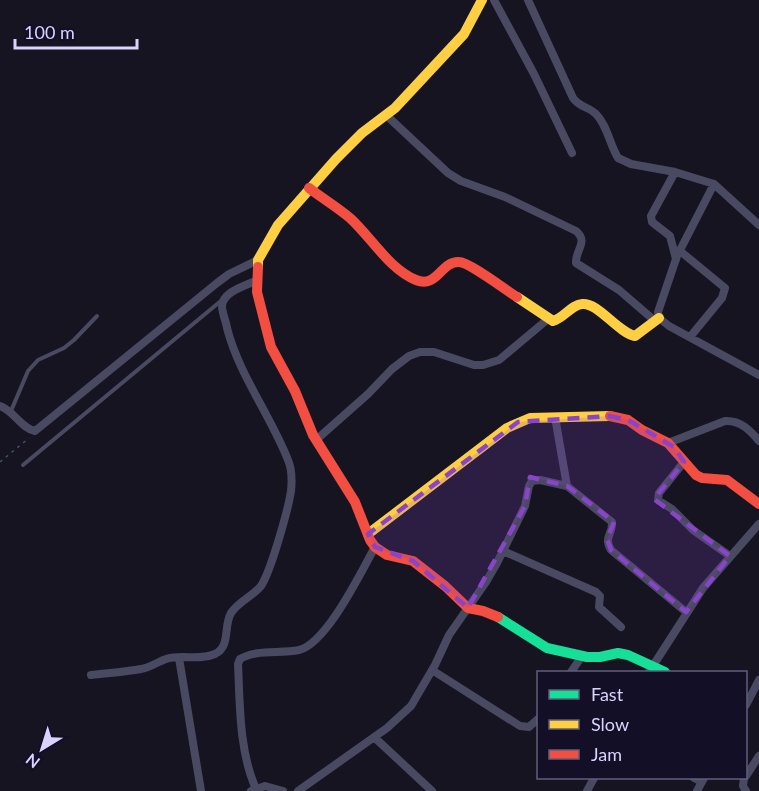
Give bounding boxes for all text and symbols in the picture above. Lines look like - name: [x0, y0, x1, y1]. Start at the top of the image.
- scale bar: [15, 12, 136, 50]
- text: 100 m: [24, 21, 75, 43]
- legend: [537, 671, 747, 779]
- text: Fast: [591, 683, 624, 705]
- text: Slow: [591, 713, 629, 735]
- north arrow: [12, 719, 72, 779]
- text: Jam: [591, 743, 622, 765]
- text: N: [22, 750, 43, 772]

